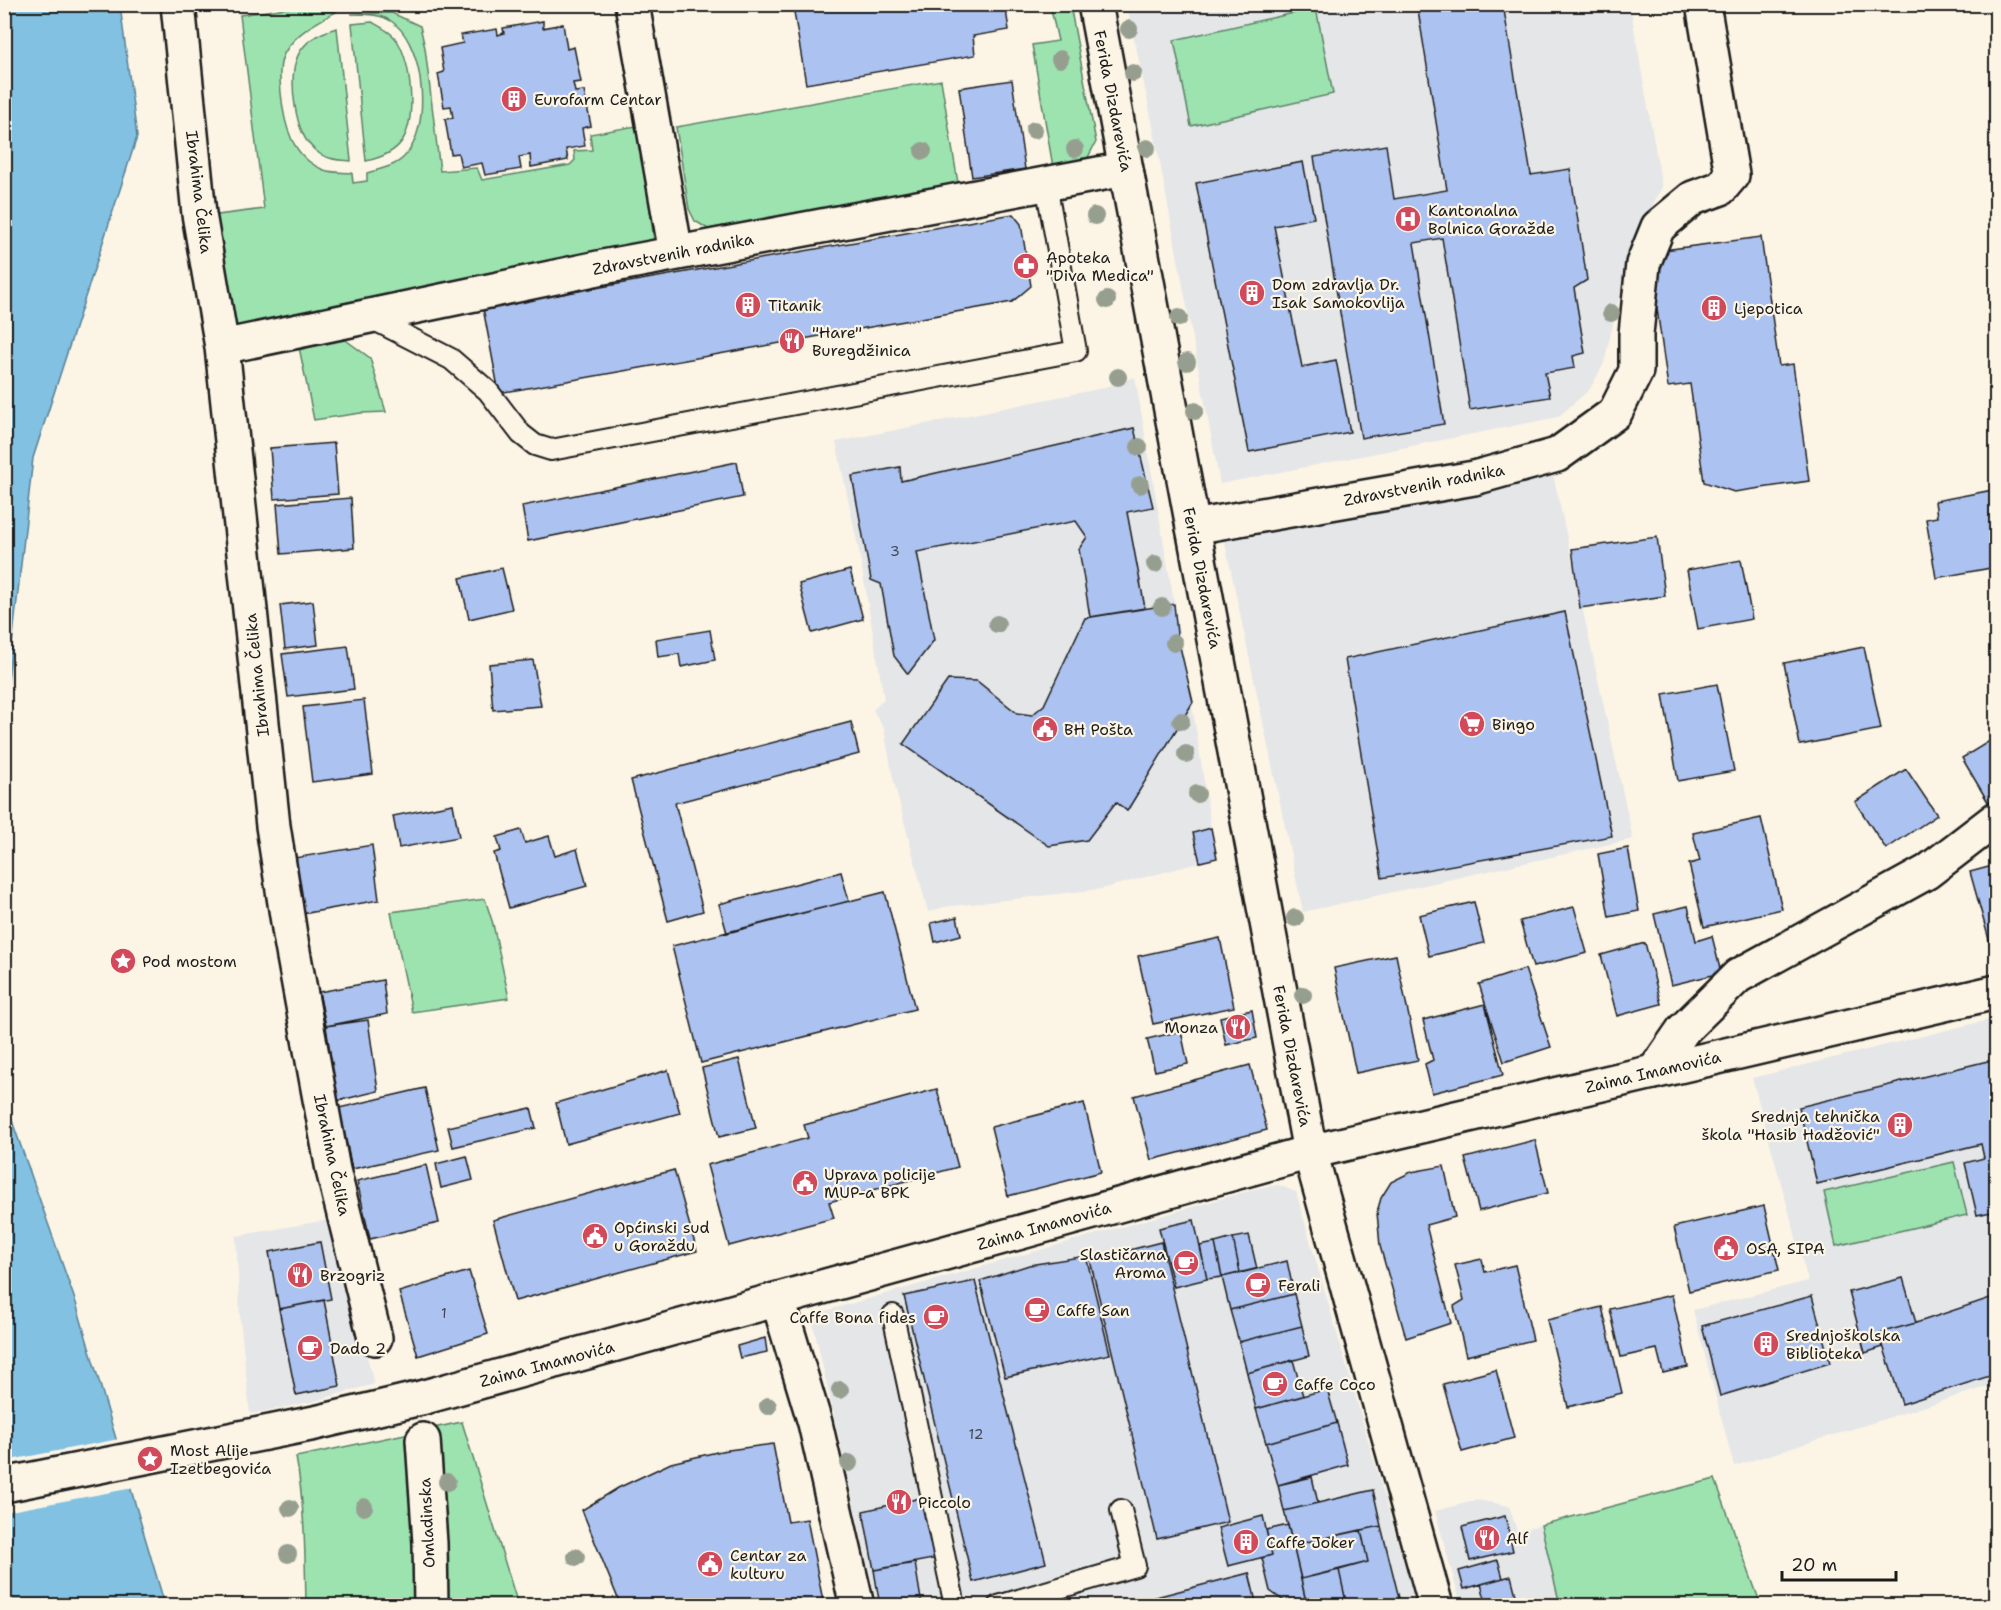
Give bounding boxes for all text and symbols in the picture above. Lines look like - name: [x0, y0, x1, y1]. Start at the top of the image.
- street label: Ferida Dizdarevića: [1089, 29, 1137, 174]
- building icon: Eurofarm Centar: [499, 84, 529, 114]
- place label: Eurofarm Centar: [534, 89, 662, 110]
- street label: Ibrahima Čelika: [181, 129, 217, 255]
- place label: Kantonalna Bolnica Goražde: [1428, 200, 1555, 239]
- hospital icon: Kantonalna Bolnica Goražde: [1393, 204, 1423, 234]
- street label: Zdravstvenih radnika: [591, 228, 755, 280]
- place label: Apoteka "Diva Medica": [1046, 247, 1154, 286]
- pharmacy icon: Apoteka "Diva Medica": [1011, 251, 1041, 281]
- place label: Dom zdravlja Dr. Isak Samokovlija: [1272, 274, 1405, 313]
- building icon: Dom zdravlja Dr. Isak Samokovlija: [1237, 278, 1267, 308]
- building icon: Titanik: [733, 290, 763, 320]
- building icon: Ljepotica: [1699, 293, 1729, 323]
- place label: Titanik: [768, 295, 822, 316]
- place label: Ljepotica: [1734, 298, 1803, 319]
- place label: "Hare" Buregdžinica: [812, 322, 911, 361]
- restaurant icon: "Hare" Buregdžinica: [777, 326, 807, 356]
- street label: Zdravstvenih radnika: [1342, 459, 1506, 511]
- street label: Ferida Dizdarevića: [1178, 506, 1226, 651]
- house number: 3: [890, 542, 900, 560]
- street label: Ibrahima Čelika: [240, 612, 274, 738]
- supermarket icon: Bingo: [1457, 709, 1487, 739]
- public building icon: BH Pošta: [1030, 714, 1060, 744]
- place label: Bingo: [1492, 714, 1535, 735]
- place label: BH Pošta: [1064, 719, 1133, 740]
- place icon: Pod mostom: [108, 946, 138, 976]
- place label: Pod mostom: [142, 951, 237, 972]
- street label: Ferida Dizdarevića: [1268, 984, 1316, 1129]
- restaurant icon: Monza: [1223, 1012, 1253, 1042]
- place label: Monza: [1164, 1017, 1218, 1038]
- street label: Zaima Imamovića: [1583, 1046, 1723, 1098]
- street label: Ibrahima Čelika: [309, 1092, 355, 1218]
- place label: Srednja tehnička škola "Hasib Hadžović": [1702, 1106, 1880, 1145]
- building icon: Srednja tehnička škola "Hasib Hadžović": [1885, 1110, 1915, 1140]
- place label: Uprava policije MUP-a BPK: [824, 1164, 936, 1203]
- public building icon: Uprava policije MUP-a BPK: [790, 1168, 820, 1198]
- street label: Zaima Imamovića: [975, 1197, 1113, 1255]
- place label: Općinski sud u Goraždu: [614, 1217, 710, 1256]
- public building icon: Općinski sud u Goraždu: [580, 1221, 610, 1251]
- public building icon: OSA, SIPA: [1711, 1233, 1741, 1263]
- place label: OSA, SIPA: [1746, 1238, 1825, 1259]
- place label: Slastičarna Aroma: [1080, 1244, 1166, 1283]
- cafe icon: Slastičarna Aroma: [1171, 1248, 1201, 1278]
- restaurant icon: Brzogriz: [285, 1260, 315, 1290]
- place label: Brzogriz: [320, 1265, 385, 1286]
- cafe icon: Ferali: [1243, 1270, 1273, 1300]
- place label: Ferali: [1278, 1275, 1321, 1296]
- cafe icon: Caffe San: [1022, 1295, 1052, 1325]
- place label: Caffe San: [1056, 1300, 1130, 1321]
- cafe icon: Caffe Bona fides: [921, 1302, 951, 1332]
- house number: 1: [441, 1304, 447, 1322]
- place label: Caffe Bona fides: [789, 1307, 916, 1328]
- place label: Srednjoškolska Biblioteka: [1786, 1325, 1900, 1364]
- building icon: Srednjoškolska Biblioteka: [1751, 1329, 1781, 1359]
- cafe icon: Dado 2: [295, 1333, 325, 1363]
- street label: Zaima Imamovića: [477, 1336, 617, 1392]
- place label: Dado 2: [330, 1338, 386, 1359]
- cafe icon: Caffe Coco: [1260, 1369, 1290, 1399]
- place label: Caffe Coco: [1294, 1374, 1376, 1395]
- house number: 12: [969, 1425, 983, 1443]
- place label: Most Alije Izetbegovića: [170, 1440, 271, 1479]
- place icon: Most Alije Izetbegovića: [135, 1444, 165, 1474]
- street label: Omladinska: [414, 1477, 440, 1569]
- restaurant icon: Piccolo: [884, 1487, 914, 1517]
- place label: Piccolo: [918, 1492, 971, 1513]
- restaurant icon: Alf: [1472, 1523, 1502, 1553]
- building icon: Caffe Joker: [1231, 1527, 1261, 1557]
- place label: Alf: [1506, 1528, 1529, 1549]
- place label: Caffe Joker: [1266, 1532, 1355, 1553]
- scale bar: [1782, 1544, 1896, 1582]
- place label: Centar za kulturu: [730, 1545, 807, 1584]
- public building icon: Centar za kulturu: [695, 1549, 725, 1579]
- text: 20 m: [1791, 1553, 1837, 1577]

